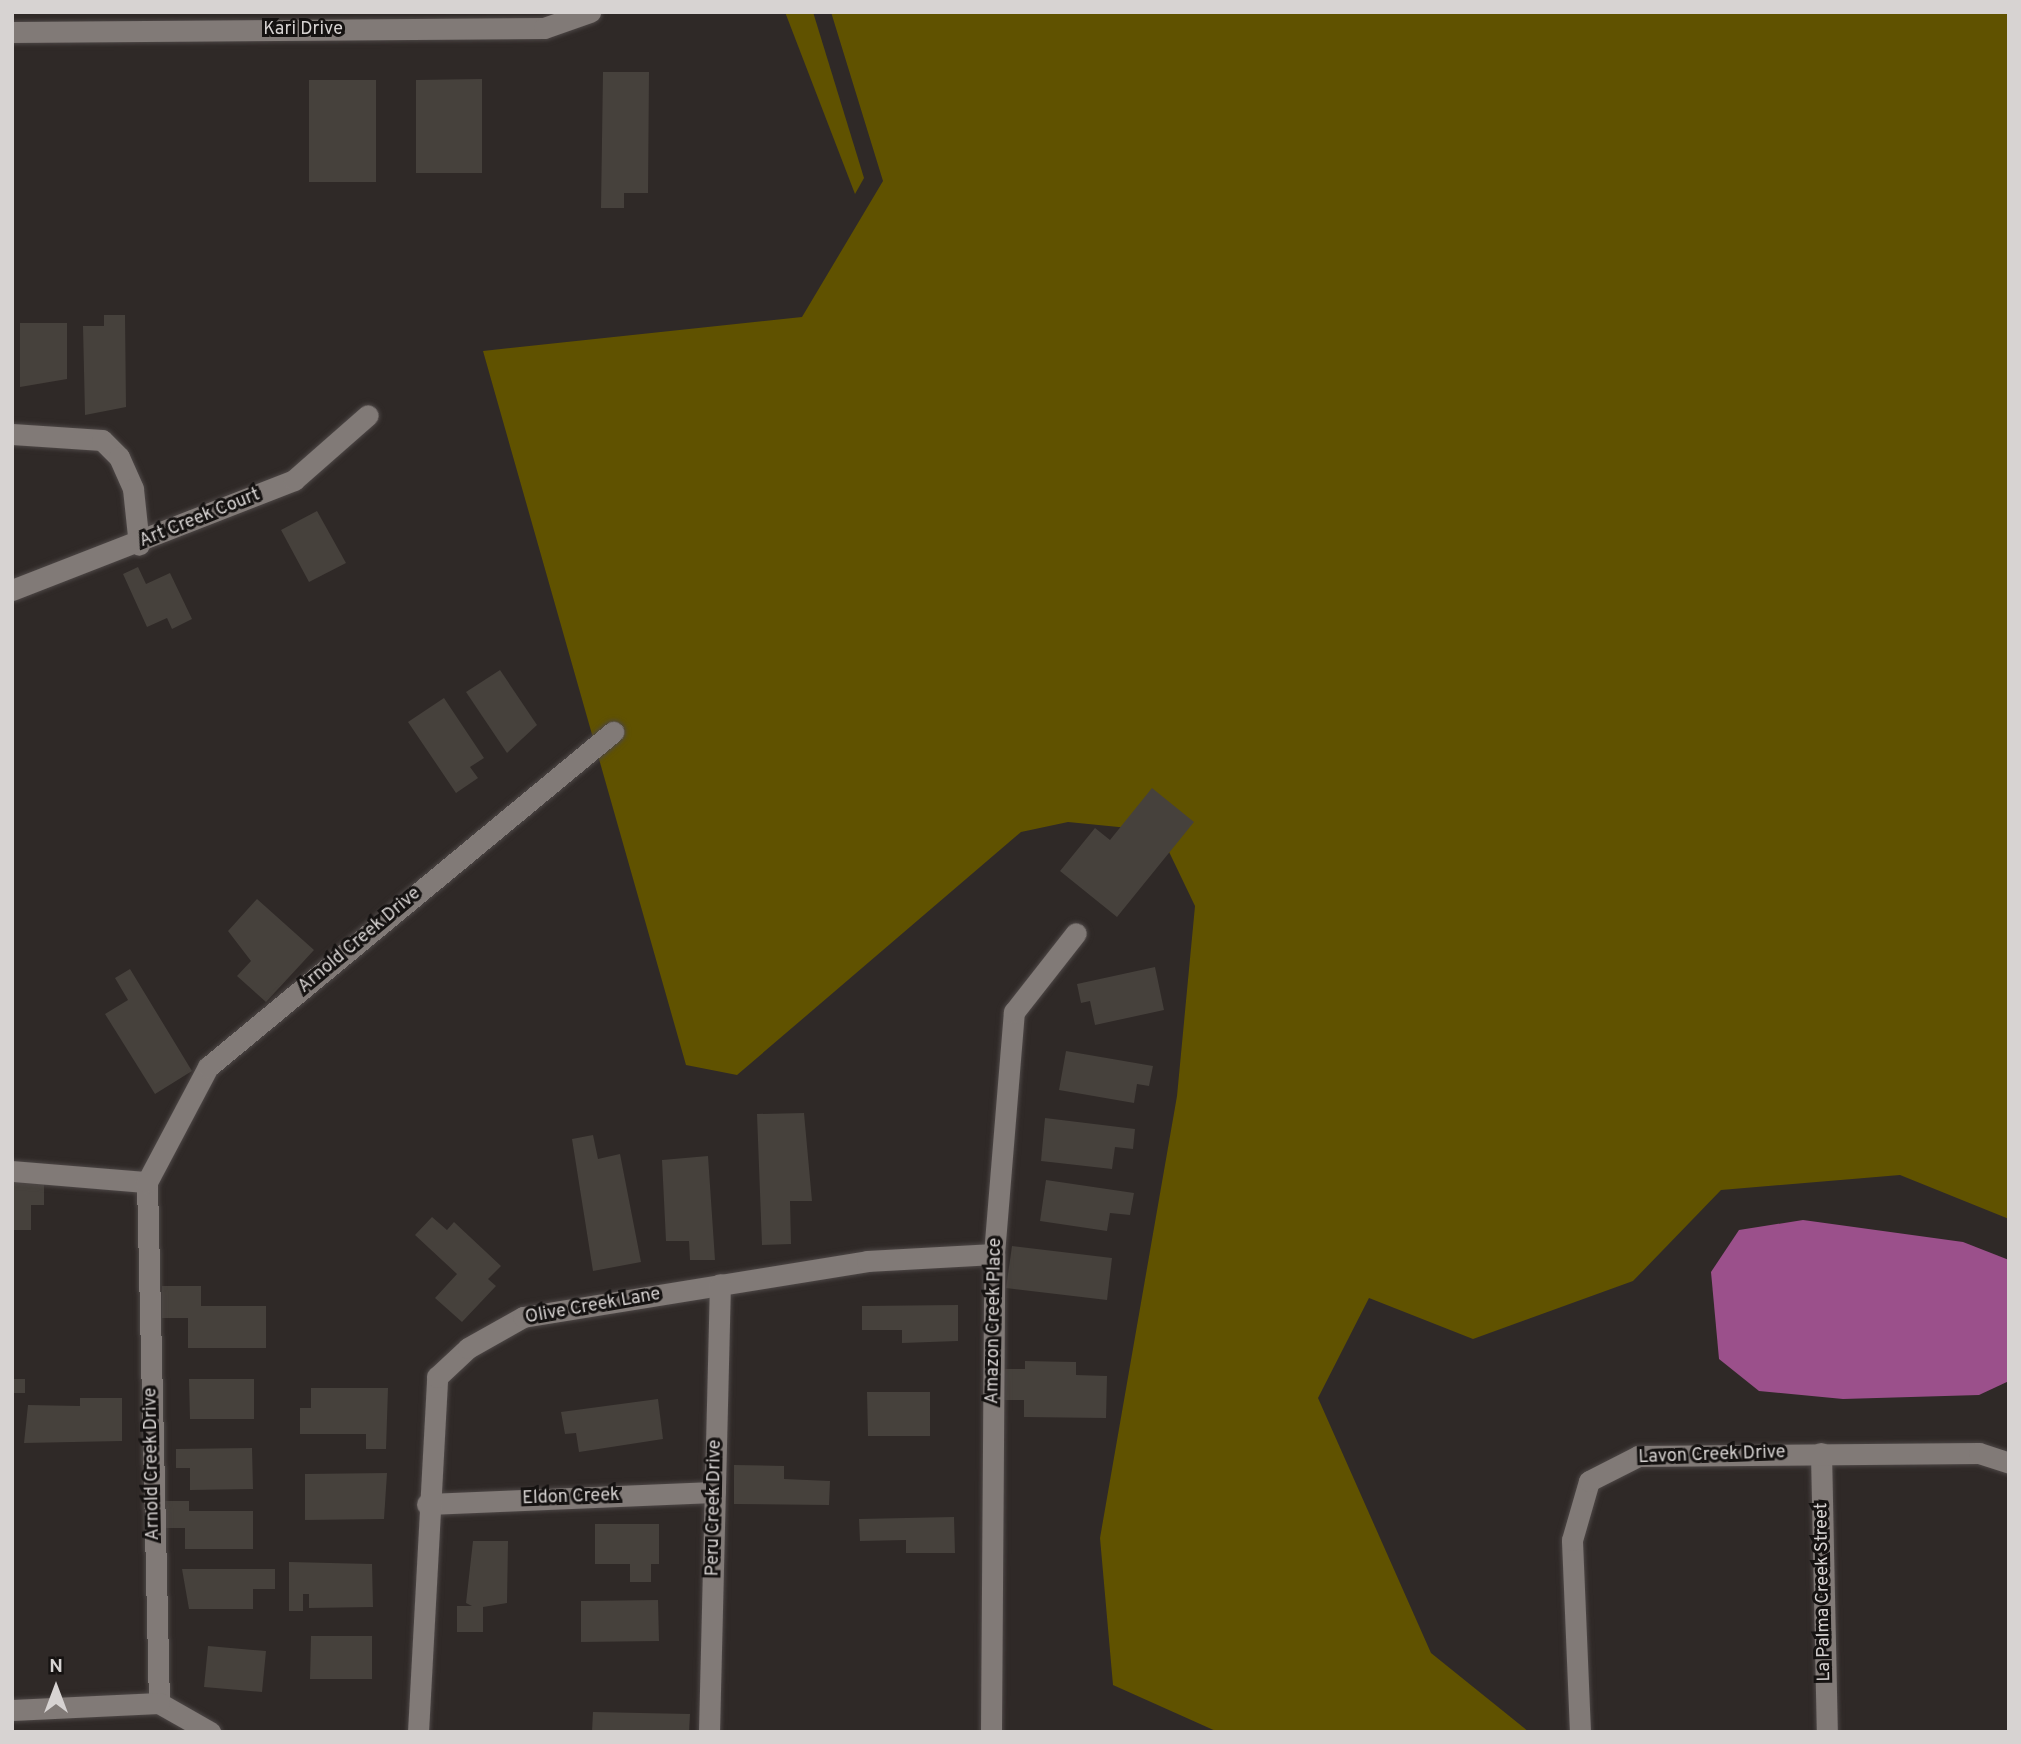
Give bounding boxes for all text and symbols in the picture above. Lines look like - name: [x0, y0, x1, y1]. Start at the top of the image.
- street label: Kari Drive: [263, 19, 343, 41]
- street label: Art Creek Court: [136, 485, 264, 553]
- street label: Arnold Creek Drive: [294, 884, 426, 998]
- street label: Amazon Creek Place: [983, 1238, 1007, 1404]
- street label: Olive Creek Lane: [524, 1284, 662, 1330]
- street label: Arnold Creek Drive: [141, 1387, 165, 1541]
- street label: Peru Creek Drive: [703, 1439, 727, 1577]
- street label: Lavon Creek Drive: [1638, 1443, 1786, 1469]
- street label: Eldon Creek: [522, 1486, 620, 1510]
- street label: La Palma Creek Street: [1812, 1502, 1836, 1682]
- north arrow: [21, 1653, 91, 1723]
- text: N: [49, 1655, 63, 1679]

